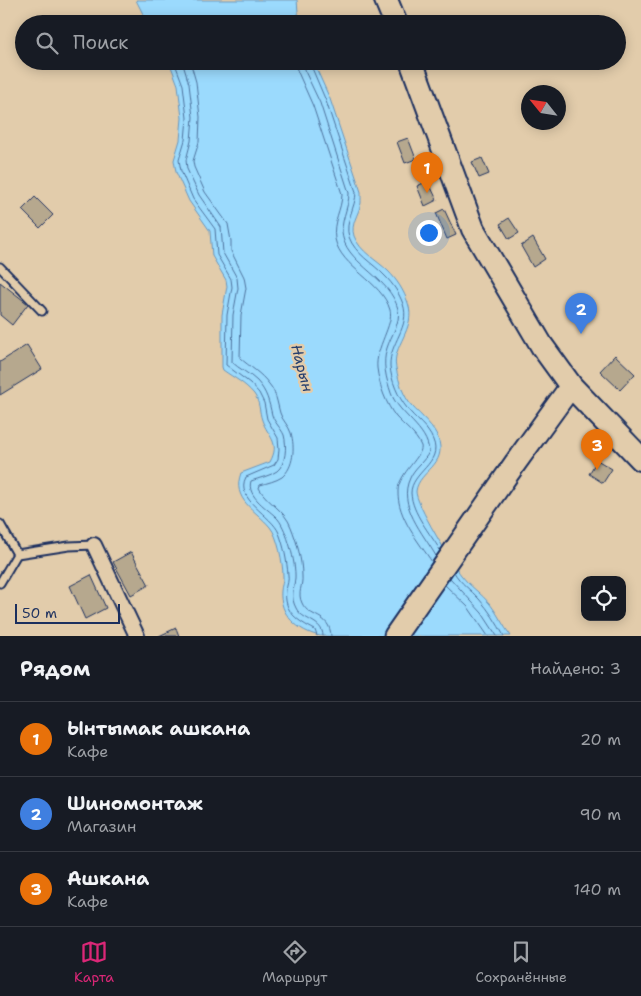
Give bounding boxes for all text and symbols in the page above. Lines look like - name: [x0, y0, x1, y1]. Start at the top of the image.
- search box: [15, 15, 626, 70]
- icon: search: [33, 29, 61, 57]
- text: Поиск: [73, 30, 128, 55]
- north arrow: [521, 85, 566, 130]
- pin: 1: [411, 152, 443, 193]
- your location: [416, 220, 442, 246]
- pin: 2: [565, 293, 597, 334]
- water label: Нарын: [286, 342, 318, 394]
- pin: 3: [581, 429, 613, 470]
- map controls: [581, 576, 626, 621]
- button: locate: [581, 576, 626, 621]
- scale bar: [15, 601, 120, 624]
- text: 50 m: [22, 604, 57, 622]
- text: Рядом: [20, 655, 90, 683]
- text: Найдено: 3: [530, 658, 621, 679]
- text: Ынтымак ашкана: [67, 716, 250, 741]
- text: 1: [32, 729, 40, 750]
- text: 20 m: [580, 729, 621, 750]
- text: Кафе: [67, 741, 108, 762]
- text: Шиномонтаж: [67, 791, 203, 816]
- text: 2: [30, 804, 42, 825]
- text: 90 m: [580, 804, 621, 825]
- text: Магазин: [67, 816, 136, 837]
- text: Ашкана: [67, 866, 149, 891]
- text: 3: [30, 879, 42, 900]
- text: 140 m: [574, 879, 621, 900]
- text: Кафе: [67, 891, 108, 912]
- tab: Карта: [74, 938, 114, 986]
- tab: Маршрут: [262, 938, 327, 986]
- tab: Сохранённые: [476, 938, 567, 986]

